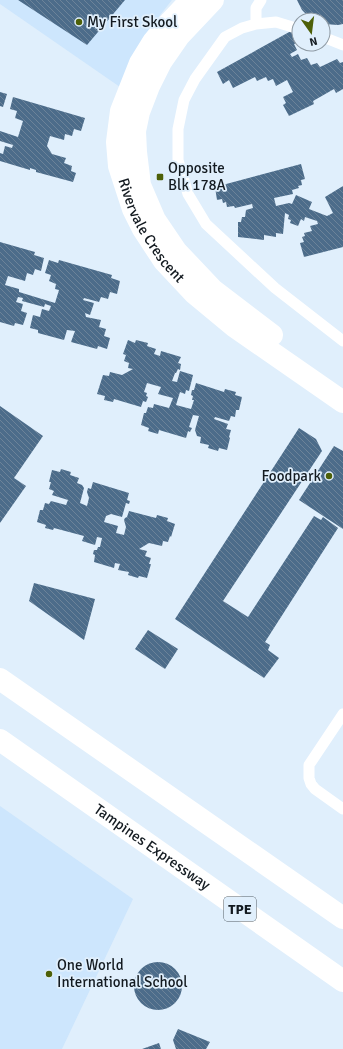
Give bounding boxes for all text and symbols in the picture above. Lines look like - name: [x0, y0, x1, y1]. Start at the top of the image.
- north arrow: [291, 12, 331, 52]
- place label: My First Skool: [87, 13, 178, 31]
- marker: My First Skool: [74, 17, 84, 27]
- text: N: [308, 34, 319, 48]
- place label: Opposite Blk 178A: [168, 159, 226, 194]
- marker: Opposite Blk 178A: [155, 172, 165, 182]
- street label: Rivervale Crescent: [115, 176, 189, 286]
- place label: Foodpark: [261, 467, 321, 485]
- marker: Foodpark: [324, 471, 334, 481]
- street label: Tampines Expressway: [91, 800, 214, 894]
- road number: TPE: [224, 897, 256, 921]
- place label: One World International School: [57, 956, 188, 991]
- marker: One World International School: [44, 969, 54, 979]

